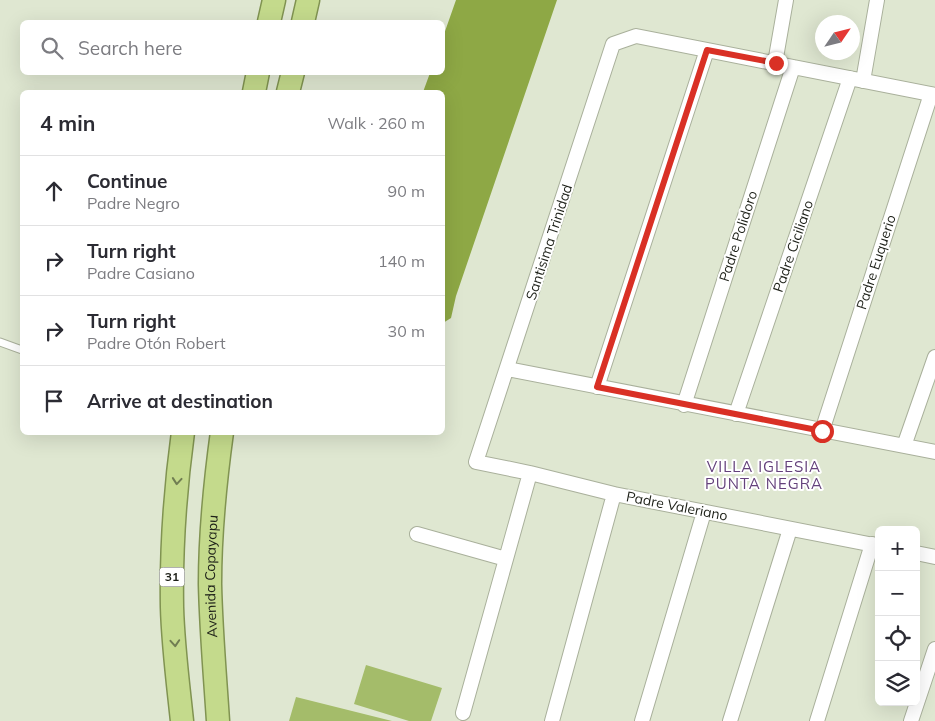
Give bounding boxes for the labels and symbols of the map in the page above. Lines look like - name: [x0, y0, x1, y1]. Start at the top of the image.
- north arrow: [815, 15, 860, 60]
- route end: [765, 52, 788, 75]
- street label: Santisima Trinidad: [522, 182, 576, 302]
- street label: Padre Polidoro: [715, 188, 761, 284]
- street label: Padre Ciciliano: [769, 198, 817, 294]
- street label: Padre Euquerio: [852, 212, 900, 312]
- route start: [811, 420, 834, 443]
- district label: VILLA IGLESIA PUNTA NEGRA: [705, 457, 823, 493]
- one-way arrow: [172, 477, 183, 485]
- street label: Padre Valeriano: [625, 487, 729, 525]
- street label: Avenida Copayapu: [201, 514, 222, 638]
- road number: 31: [160, 568, 184, 586]
- one-way arrow: [169, 639, 180, 647]

